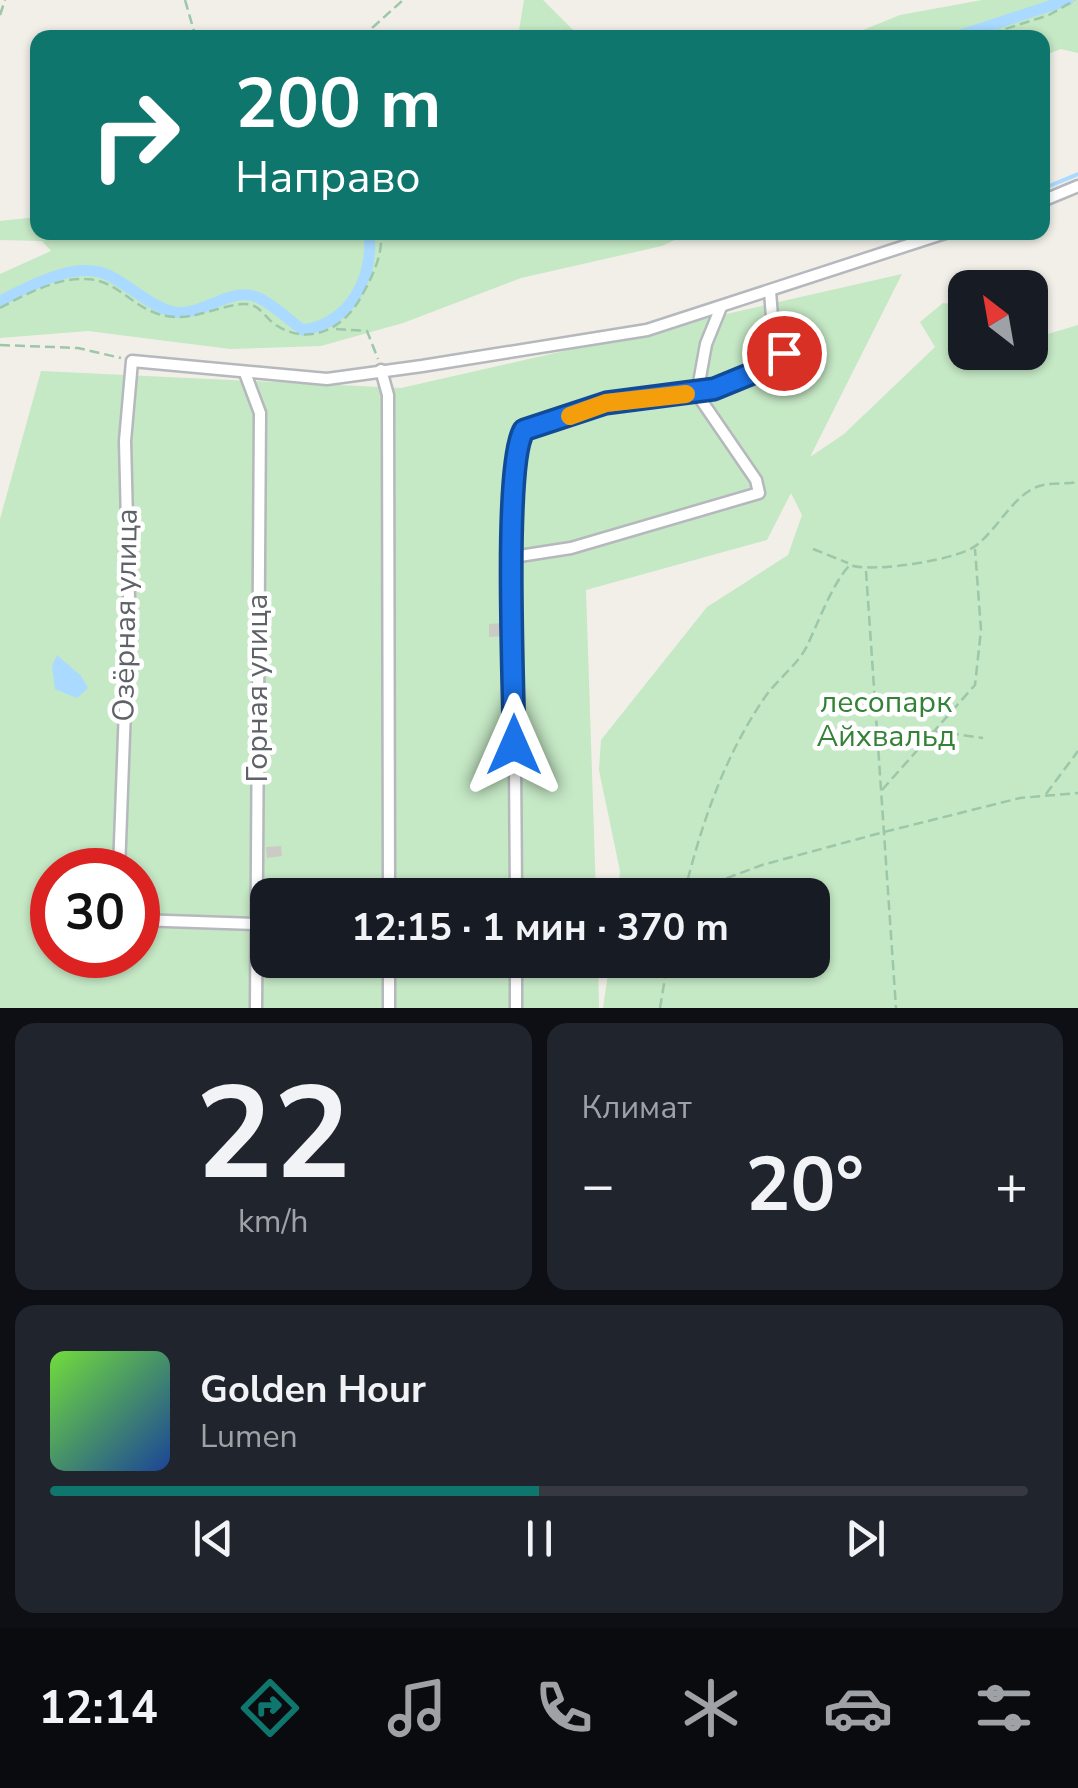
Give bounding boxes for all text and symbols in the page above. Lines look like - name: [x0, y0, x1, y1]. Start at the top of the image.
- text: 200 m: [235, 56, 441, 152]
- icon: right: [70, 70, 200, 200]
- text: Направо: [235, 147, 421, 208]
- north arrow: [948, 270, 1048, 370]
- map controls: [948, 270, 1048, 370]
- pin: [742, 311, 827, 396]
- icon: arrive: [757, 326, 812, 381]
- street label: Озёрная улица: [103, 508, 148, 722]
- street label: Горная улица: [237, 594, 278, 782]
- park label: лесопарк Айхвальд: [816, 682, 956, 757]
- position arrow: [462, 693, 566, 797]
- speed limit sign: 30: [30, 848, 160, 978]
- text: 12:15 · 1 мин · 370 m: [351, 902, 729, 953]
- text: 22: [195, 1046, 351, 1223]
- text: Климат: [582, 1086, 692, 1129]
- text: 20°: [746, 1134, 864, 1236]
- text: −: [582, 1148, 615, 1223]
- text: +: [995, 1148, 1028, 1223]
- text: km/h: [238, 1200, 309, 1243]
- text: Golden Hour: [200, 1364, 426, 1415]
- text: Lumen: [200, 1415, 298, 1458]
- icon: previous: [186, 1511, 241, 1566]
- icon: pause: [512, 1511, 567, 1566]
- icon: next: [838, 1511, 893, 1566]
- icon: directions: [235, 1673, 305, 1743]
- icon: music: [382, 1673, 452, 1743]
- icon: phone: [529, 1673, 599, 1743]
- icon: climate: [676, 1673, 746, 1743]
- icon: car: [823, 1673, 893, 1743]
- icon: filters: [969, 1673, 1039, 1743]
- text: 12:14: [38, 1678, 158, 1739]

